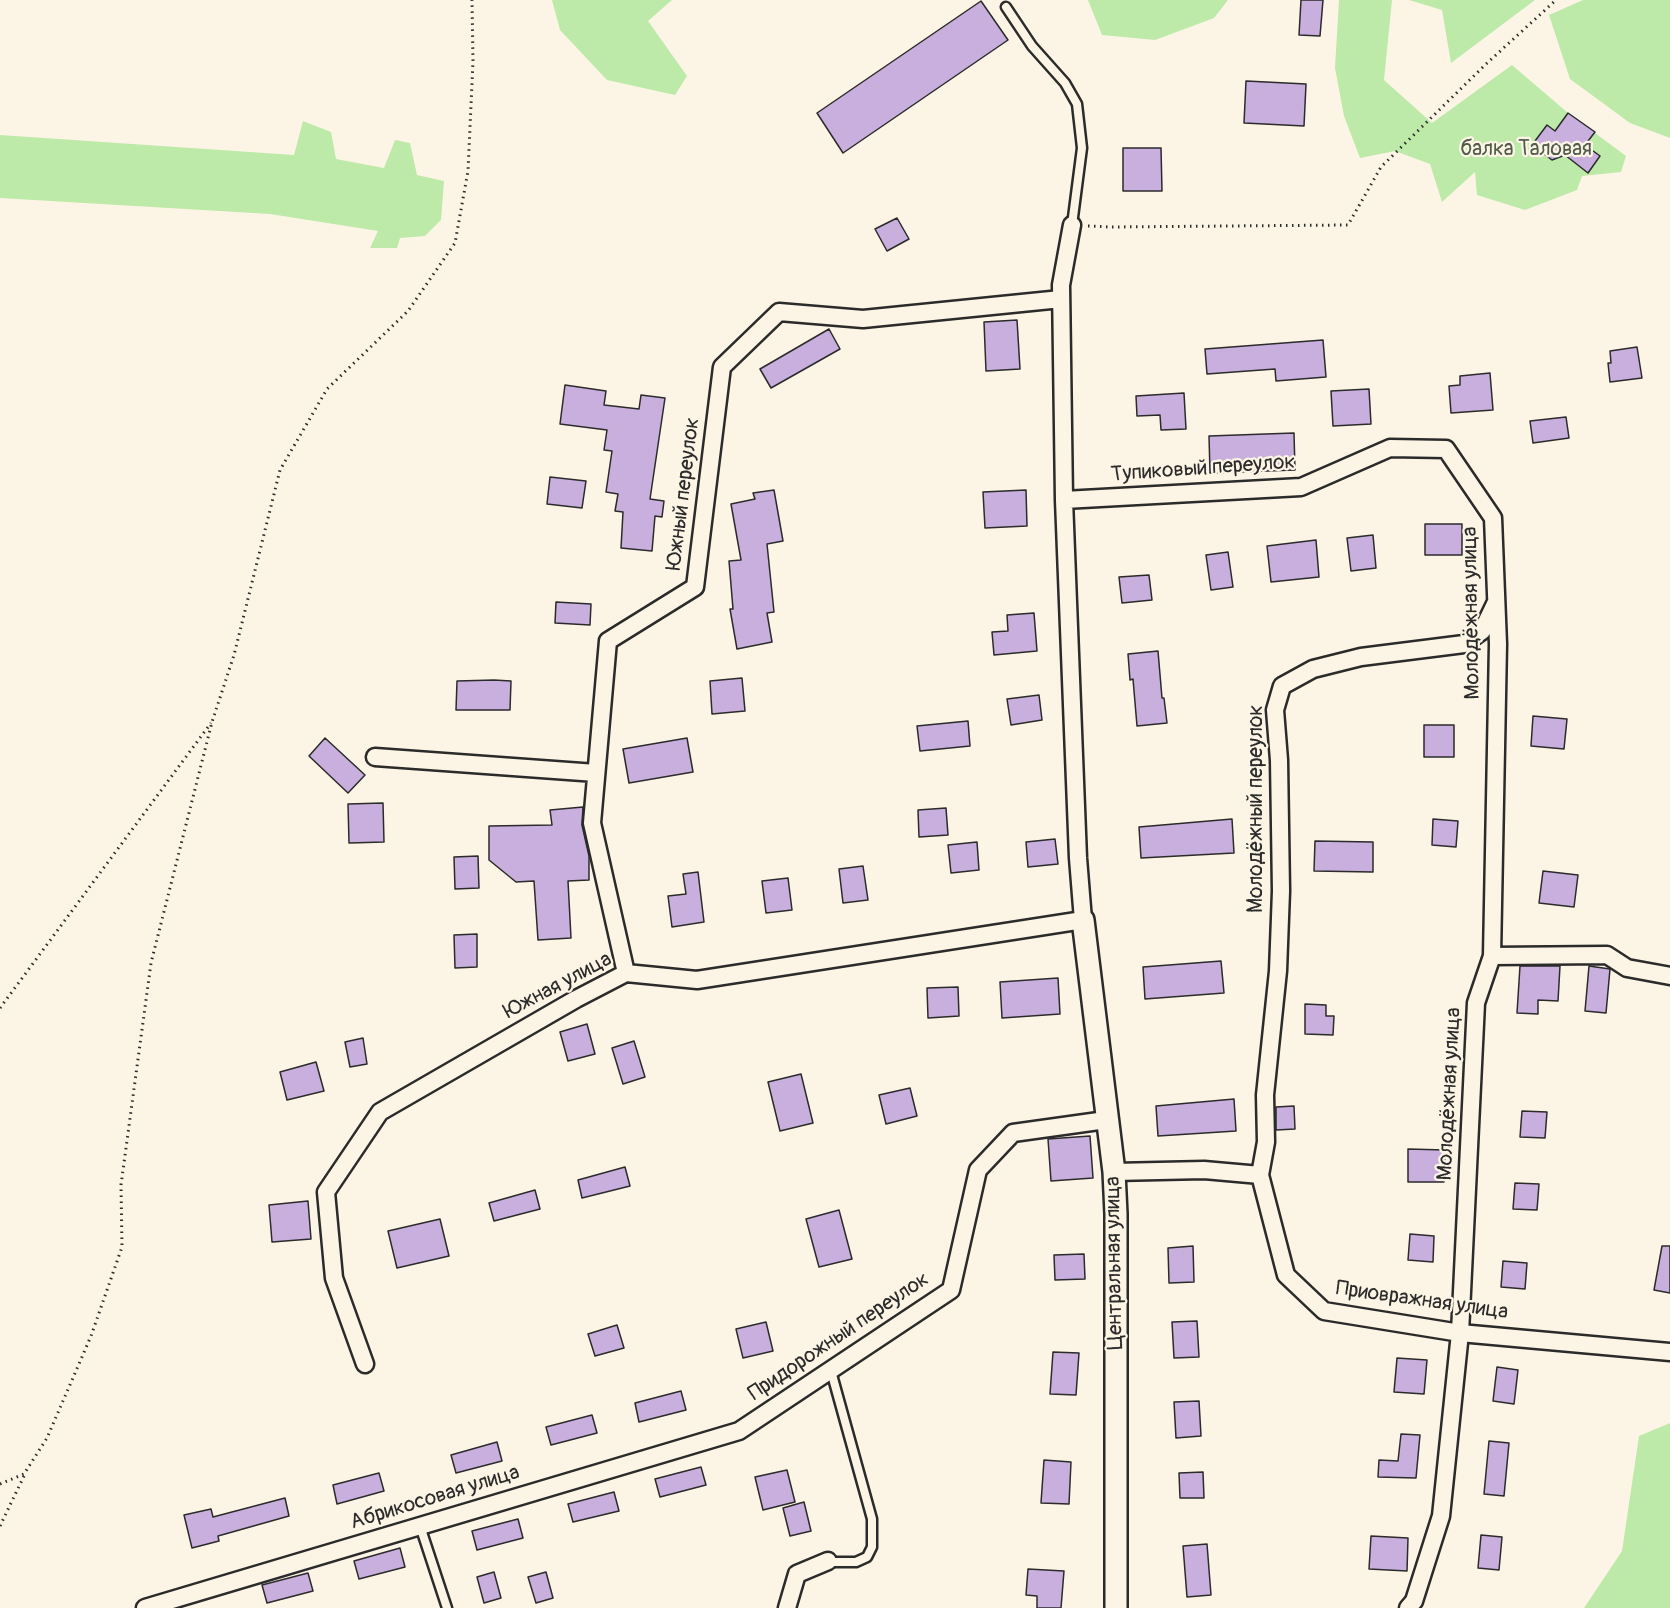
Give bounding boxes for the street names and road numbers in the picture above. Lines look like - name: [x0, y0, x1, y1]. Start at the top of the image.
- street label: Южный переулок: [662, 416, 706, 572]
- street label: Тупиковый переулок: [1110, 450, 1296, 488]
- street label: Молодёжная улица: [1458, 526, 1486, 700]
- street label: Молодёжный переулок: [1244, 705, 1270, 913]
- street label: Южная улица: [500, 947, 616, 1025]
- street label: Молодёжная улица: [1433, 1007, 1467, 1181]
- street label: Центральная улица: [1101, 1176, 1129, 1350]
- street label: Придорожный переулок: [744, 1267, 934, 1407]
- street label: Приовражная улица: [1334, 1276, 1510, 1326]
- street label: Абрикосовая улица: [347, 1460, 523, 1536]

